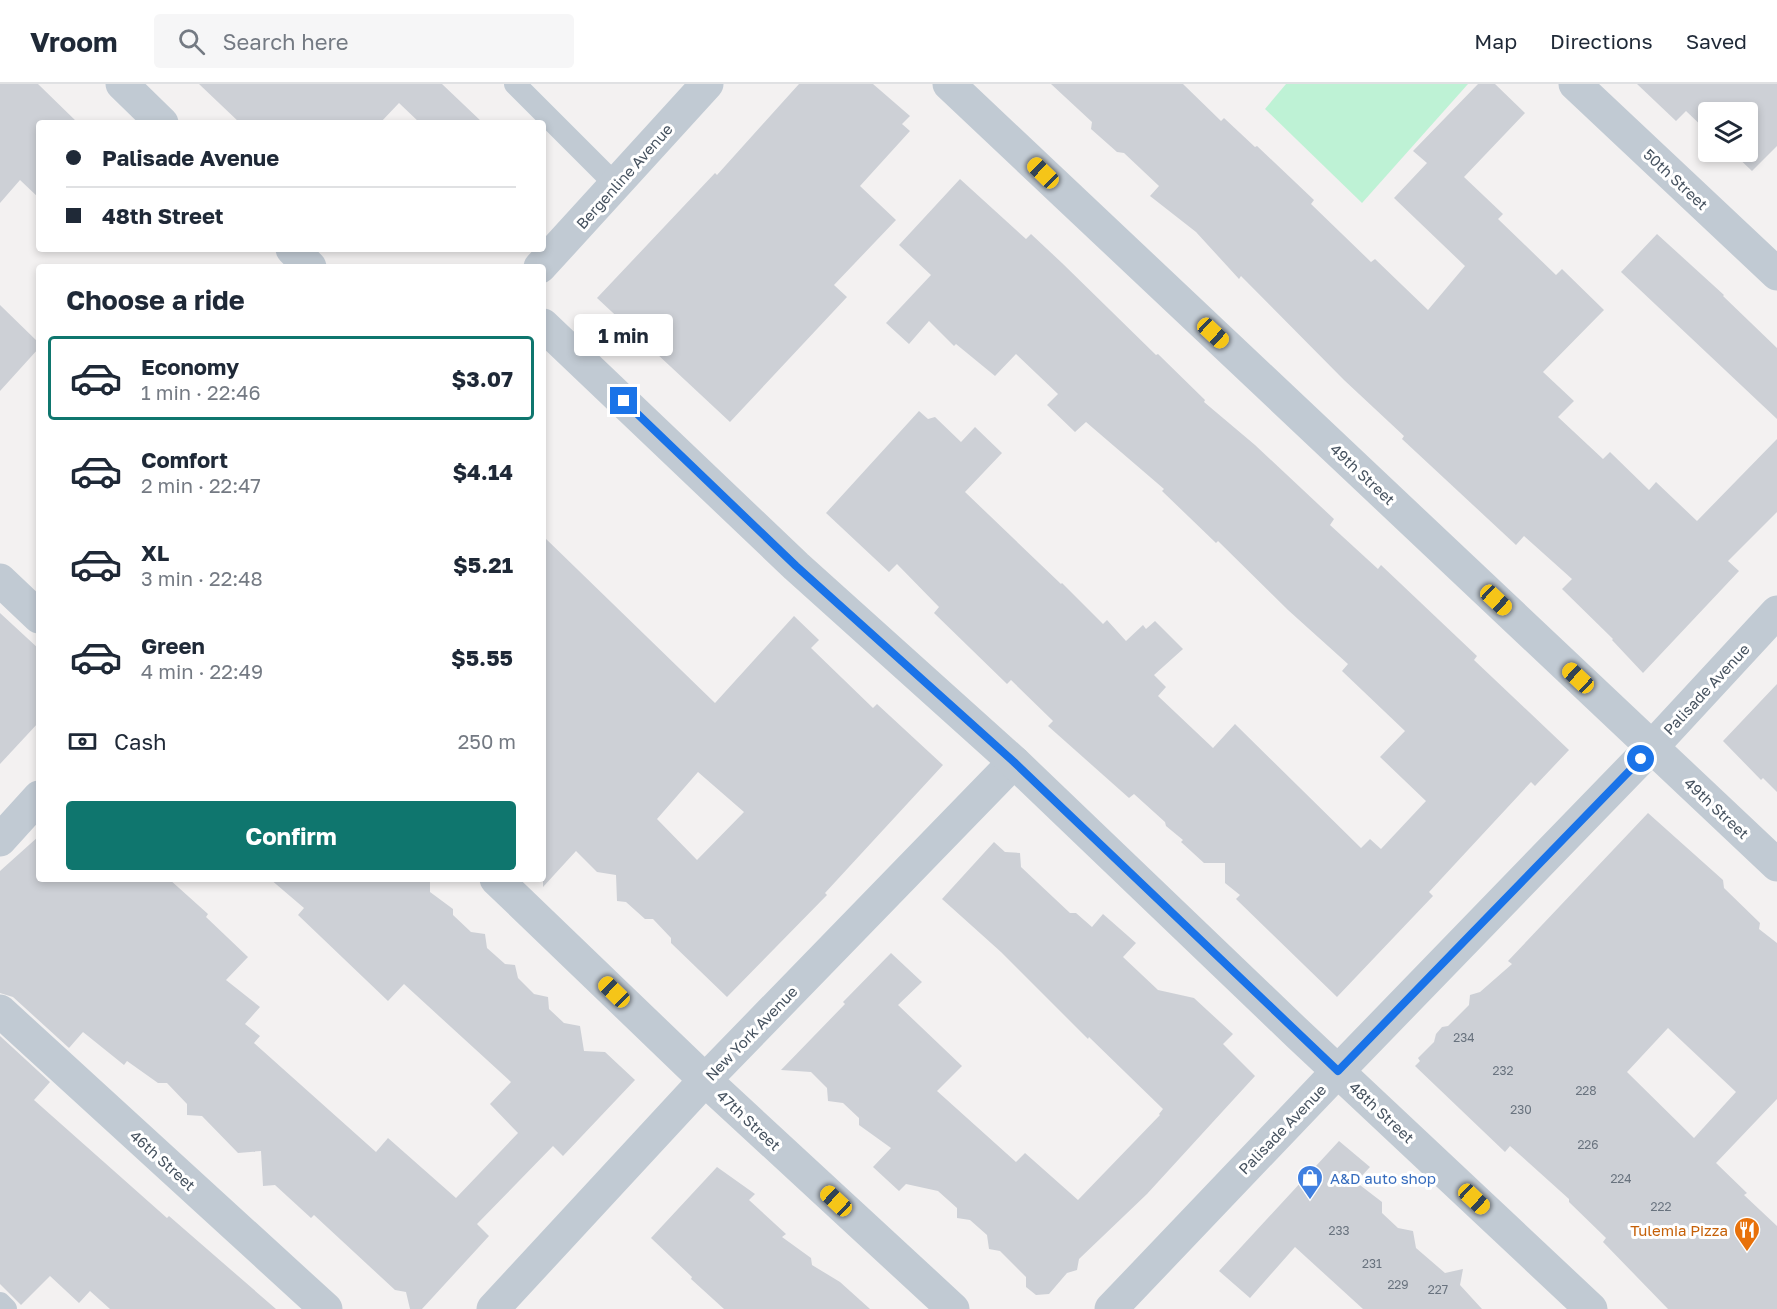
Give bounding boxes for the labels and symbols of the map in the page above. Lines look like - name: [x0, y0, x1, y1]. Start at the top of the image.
- street label: Bergenline Avenue: [572, 120, 676, 232]
- street label: 50th Street: [1640, 145, 1712, 213]
- car: [1024, 154, 1062, 192]
- callout: 1 min: [574, 314, 674, 356]
- car: [1194, 314, 1232, 352]
- route end: [610, 387, 637, 414]
- street label: 49th Street: [1327, 440, 1399, 508]
- car: [1477, 581, 1515, 619]
- street label: Palisade Avenue: [1659, 639, 1753, 738]
- car: [1559, 659, 1597, 697]
- route start: [1627, 745, 1654, 772]
- street label: 49th Street: [1681, 774, 1753, 842]
- car: [595, 973, 633, 1011]
- street label: New York Avenue: [701, 982, 801, 1084]
- house number: 234: [1453, 1030, 1475, 1045]
- house number: 232: [1493, 1063, 1514, 1078]
- street label: 48th Street: [1346, 1078, 1418, 1146]
- street label: Palisade Avenue: [1235, 1080, 1330, 1178]
- house number: 228: [1575, 1083, 1597, 1098]
- street label: 47th Street: [713, 1086, 785, 1154]
- house number: 230: [1510, 1102, 1532, 1117]
- street label: 46th Street: [127, 1126, 199, 1194]
- house number: 226: [1577, 1137, 1599, 1152]
- shop icon: A&D auto shop: [1295, 1163, 1325, 1201]
- place label: A&D auto shop: [1330, 1169, 1436, 1187]
- house number: 224: [1610, 1171, 1632, 1186]
- car: [1455, 1180, 1493, 1218]
- car: [817, 1182, 855, 1220]
- house number: 222: [1651, 1199, 1671, 1214]
- restaurant icon: Tulemia Pizza: [1732, 1215, 1762, 1253]
- place label: Tulemia Pizza: [1630, 1221, 1728, 1239]
- house number: 233: [1328, 1223, 1350, 1238]
- house number: 231: [1362, 1256, 1382, 1271]
- house number: 229: [1387, 1277, 1409, 1292]
- house number: 227: [1428, 1282, 1448, 1297]

